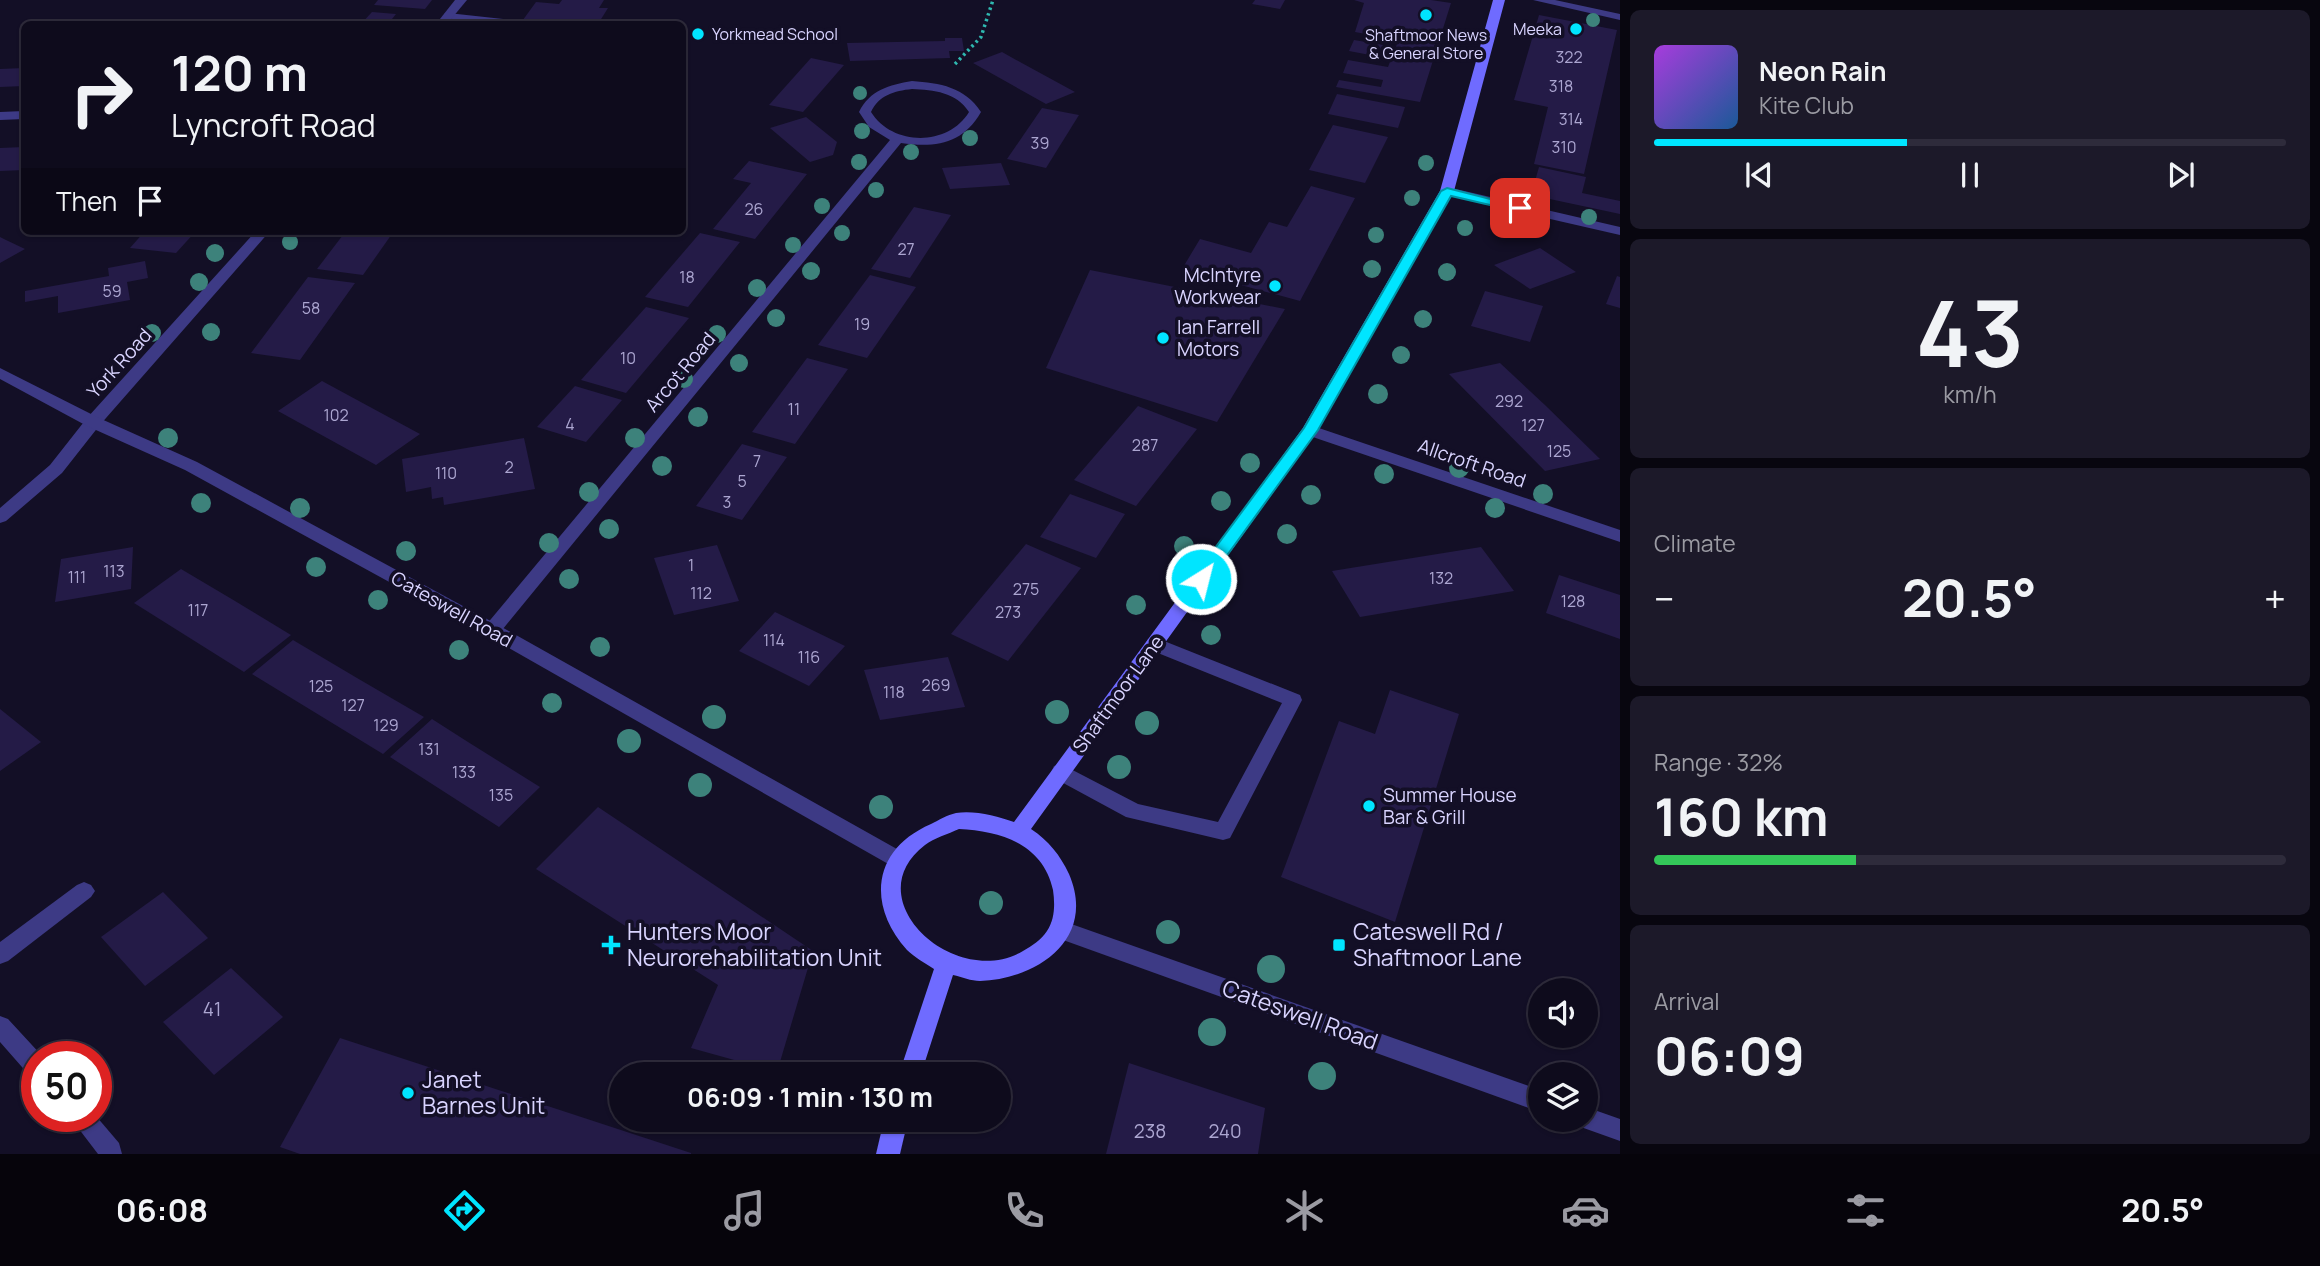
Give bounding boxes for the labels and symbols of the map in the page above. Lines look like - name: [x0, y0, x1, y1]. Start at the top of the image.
- marker: Shaftmoor News & General Store: [1418, 7, 1434, 23]
- place label: Meeka: [1513, 18, 1562, 40]
- marker: Meeka: [1568, 21, 1584, 37]
- place label: Yorkmead School: [712, 23, 838, 45]
- place label: Shaftmoor News & General Store: [1365, 24, 1487, 64]
- marker: Yorkmead School: [690, 26, 706, 42]
- house number: 322: [1555, 46, 1583, 68]
- house number: 318: [1549, 75, 1573, 97]
- house number: 314: [1559, 108, 1583, 130]
- house number: 39: [1031, 132, 1049, 154]
- house number: 310: [1552, 136, 1576, 158]
- pin: [1490, 178, 1550, 238]
- house number: 26: [744, 198, 764, 220]
- house number: 27: [897, 238, 915, 260]
- place label: McIntyre Workwear: [1174, 262, 1261, 310]
- house number: 18: [679, 266, 695, 288]
- marker: McIntyre Workwear: [1267, 278, 1283, 294]
- house number: 59: [102, 280, 122, 302]
- house number: 58: [302, 297, 320, 319]
- house number: 19: [854, 313, 870, 335]
- place label: Ian Farrell Motors: [1177, 314, 1260, 362]
- street label: York Road: [81, 323, 157, 403]
- street label: Arcot Road: [639, 327, 721, 417]
- marker: Ian Farrell Motors: [1155, 330, 1171, 346]
- house number: 10: [620, 347, 636, 369]
- house number: 292: [1495, 390, 1523, 412]
- house number: 11: [788, 398, 800, 420]
- house number: 102: [323, 404, 349, 426]
- house number: 4: [565, 413, 575, 435]
- house number: 127: [1521, 414, 1545, 436]
- street label: Allcroft Road: [1415, 432, 1529, 494]
- house number: 287: [1132, 434, 1158, 456]
- house number: 125: [1547, 440, 1571, 462]
- house number: 7: [753, 450, 761, 472]
- house number: 2: [504, 456, 514, 478]
- house number: 110: [435, 462, 457, 484]
- house number: 5: [737, 470, 747, 492]
- house number: 3: [723, 491, 731, 513]
- position arrow: [1164, 542, 1238, 616]
- house number: 1: [688, 554, 694, 576]
- house number: 113: [103, 560, 125, 582]
- street label: Cateswell Road: [387, 565, 517, 653]
- house number: 111: [68, 566, 86, 588]
- house number: 132: [1429, 567, 1453, 589]
- house number: 275: [1013, 578, 1039, 600]
- house number: 112: [690, 582, 712, 604]
- house number: 128: [1561, 590, 1585, 612]
- house number: 117: [188, 599, 208, 621]
- house number: 273: [995, 601, 1021, 623]
- house number: 114: [763, 629, 785, 651]
- street label: Shaftmoor Lane: [1066, 630, 1170, 758]
- house number: 116: [798, 646, 820, 668]
- house number: 269: [922, 674, 950, 696]
- house number: 125: [309, 675, 333, 697]
- house number: 118: [883, 681, 905, 703]
- house number: 127: [341, 694, 365, 716]
- house number: 129: [373, 714, 399, 736]
- house number: 131: [418, 738, 440, 760]
- house number: 133: [452, 761, 476, 783]
- place label: Summer House Bar & Grill: [1383, 782, 1517, 830]
- house number: 135: [489, 784, 513, 806]
- marker: Summer House Bar & Grill: [1361, 798, 1377, 814]
- place label: Hunters Moor Neurorehabilitation Unit: [627, 915, 882, 973]
- place label: Cateswell Rd / Shaftmoor Lane: [1353, 915, 1522, 973]
- marker: Hunters Moor Neurorehabilitation Unit: [601, 935, 621, 955]
- marker: Cateswell Rd / Shaftmoor Lane: [1331, 937, 1347, 953]
- street label: Cateswell Road: [1218, 971, 1383, 1057]
- house number: 41: [203, 996, 221, 1022]
- speed limit sign: 50: [21, 1041, 112, 1132]
- place label: Janet Barnes Unit: [422, 1063, 545, 1121]
- marker: Janet Barnes Unit: [400, 1085, 416, 1101]
- house number: 238: [1134, 1118, 1166, 1144]
- house number: 240: [1208, 1118, 1242, 1144]

